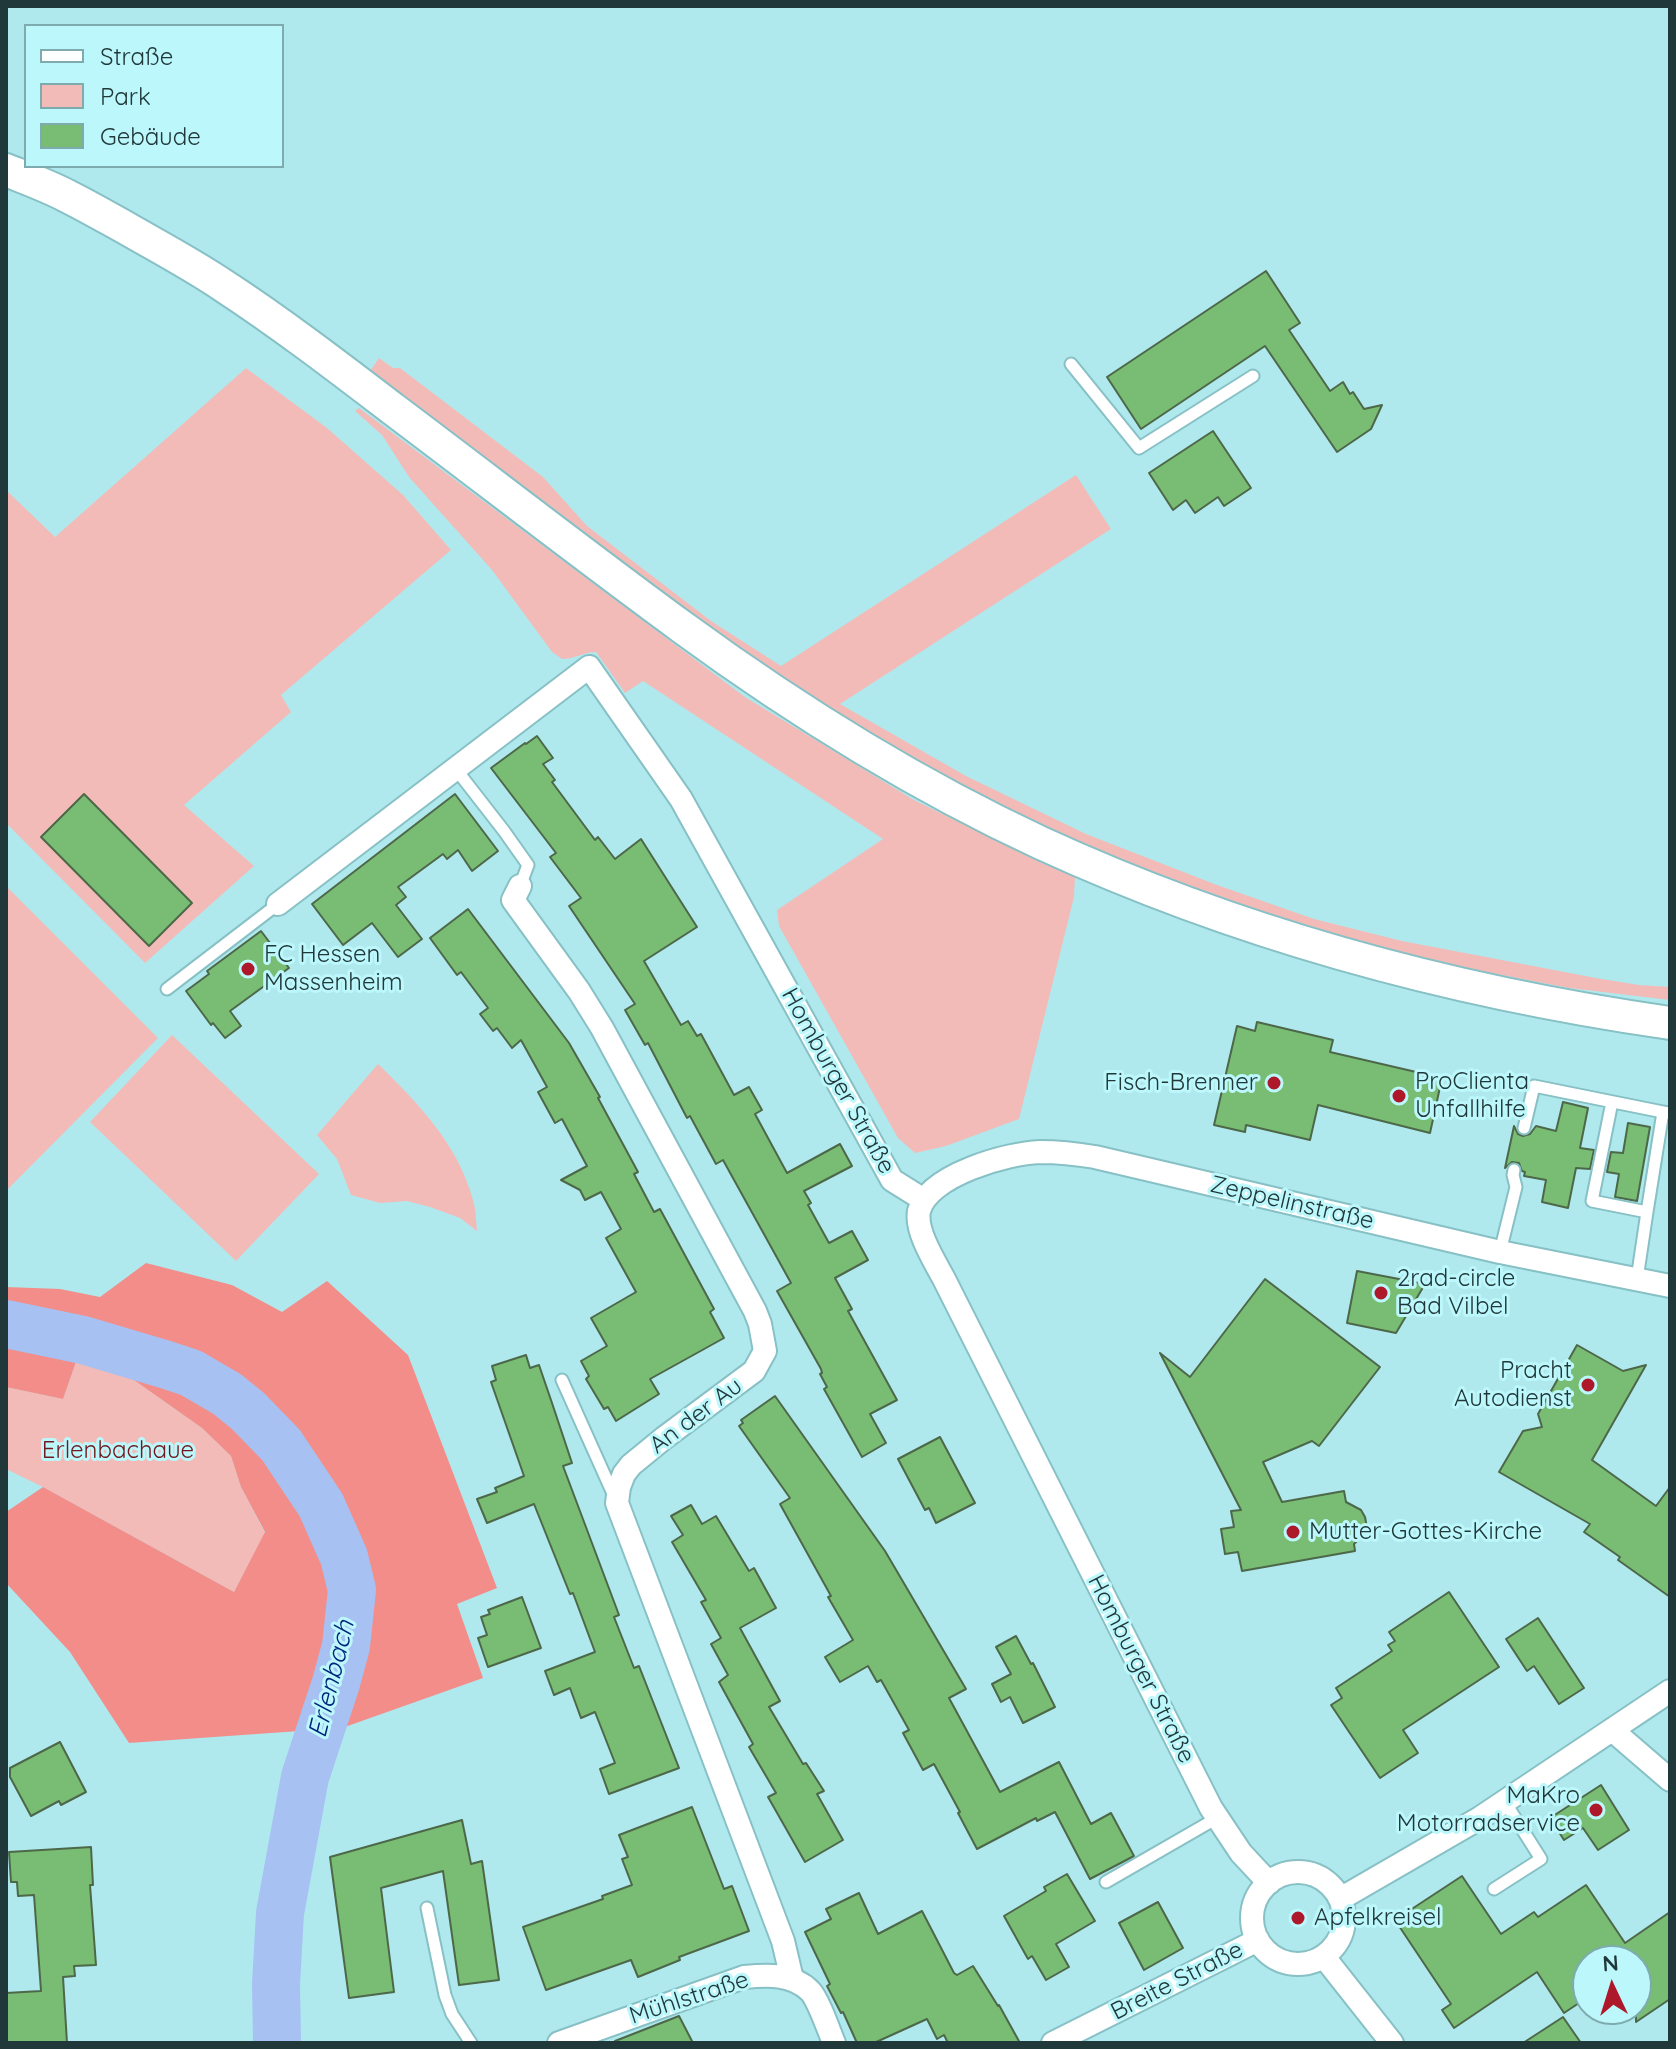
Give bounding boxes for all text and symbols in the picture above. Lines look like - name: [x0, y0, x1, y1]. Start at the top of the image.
- legend: [24, 24, 284, 168]
- text: Straße: [100, 41, 173, 71]
- text: Park: [100, 81, 151, 111]
- text: Gebäude: [100, 121, 201, 151]
- place label: FC Hessen Massenheim: [264, 941, 403, 997]
- marker: FC Hessen Massenheim: [239, 960, 257, 978]
- street label: Homburger Straße: [775, 983, 901, 1179]
- place label: ProClienta Unfallhilfe: [1415, 1068, 1529, 1124]
- place label: Fisch-Brenner: [1104, 1069, 1258, 1097]
- marker: Fisch-Brenner: [1265, 1074, 1283, 1092]
- marker: ProClienta Unfallhilfe: [1390, 1087, 1408, 1105]
- street label: Zeppelinstraße: [1207, 1170, 1377, 1236]
- place label: 2rad-circle Bad Vilbel: [1397, 1265, 1515, 1321]
- marker: 2rad-circle Bad Vilbel: [1372, 1284, 1390, 1302]
- place label: Pracht Autodienst: [1454, 1357, 1572, 1413]
- street label: An der Au: [644, 1372, 748, 1460]
- marker: Pracht Autodienst: [1579, 1376, 1597, 1394]
- park label: Erlenbachaue: [42, 1437, 194, 1465]
- place label: Mutter-Gottes-Kirche: [1309, 1518, 1542, 1546]
- marker: Mutter-Gottes-Kirche: [1284, 1523, 1302, 1541]
- street label: Homburger Straße: [1081, 1570, 1201, 1768]
- water label: Erlenbach: [302, 1617, 362, 1741]
- place label: MaKro Motorradservice: [1397, 1782, 1580, 1838]
- marker: MaKro Motorradservice: [1587, 1801, 1605, 1819]
- place label: Apfelkreisel: [1314, 1904, 1441, 1932]
- marker: Apfelkreisel: [1289, 1909, 1307, 1927]
- street label: Breite Straße: [1106, 1935, 1248, 2027]
- north arrow: [1572, 1945, 1652, 2025]
- text: N: [1601, 1949, 1620, 1978]
- street label: Mühlstraße: [626, 1965, 752, 2031]

